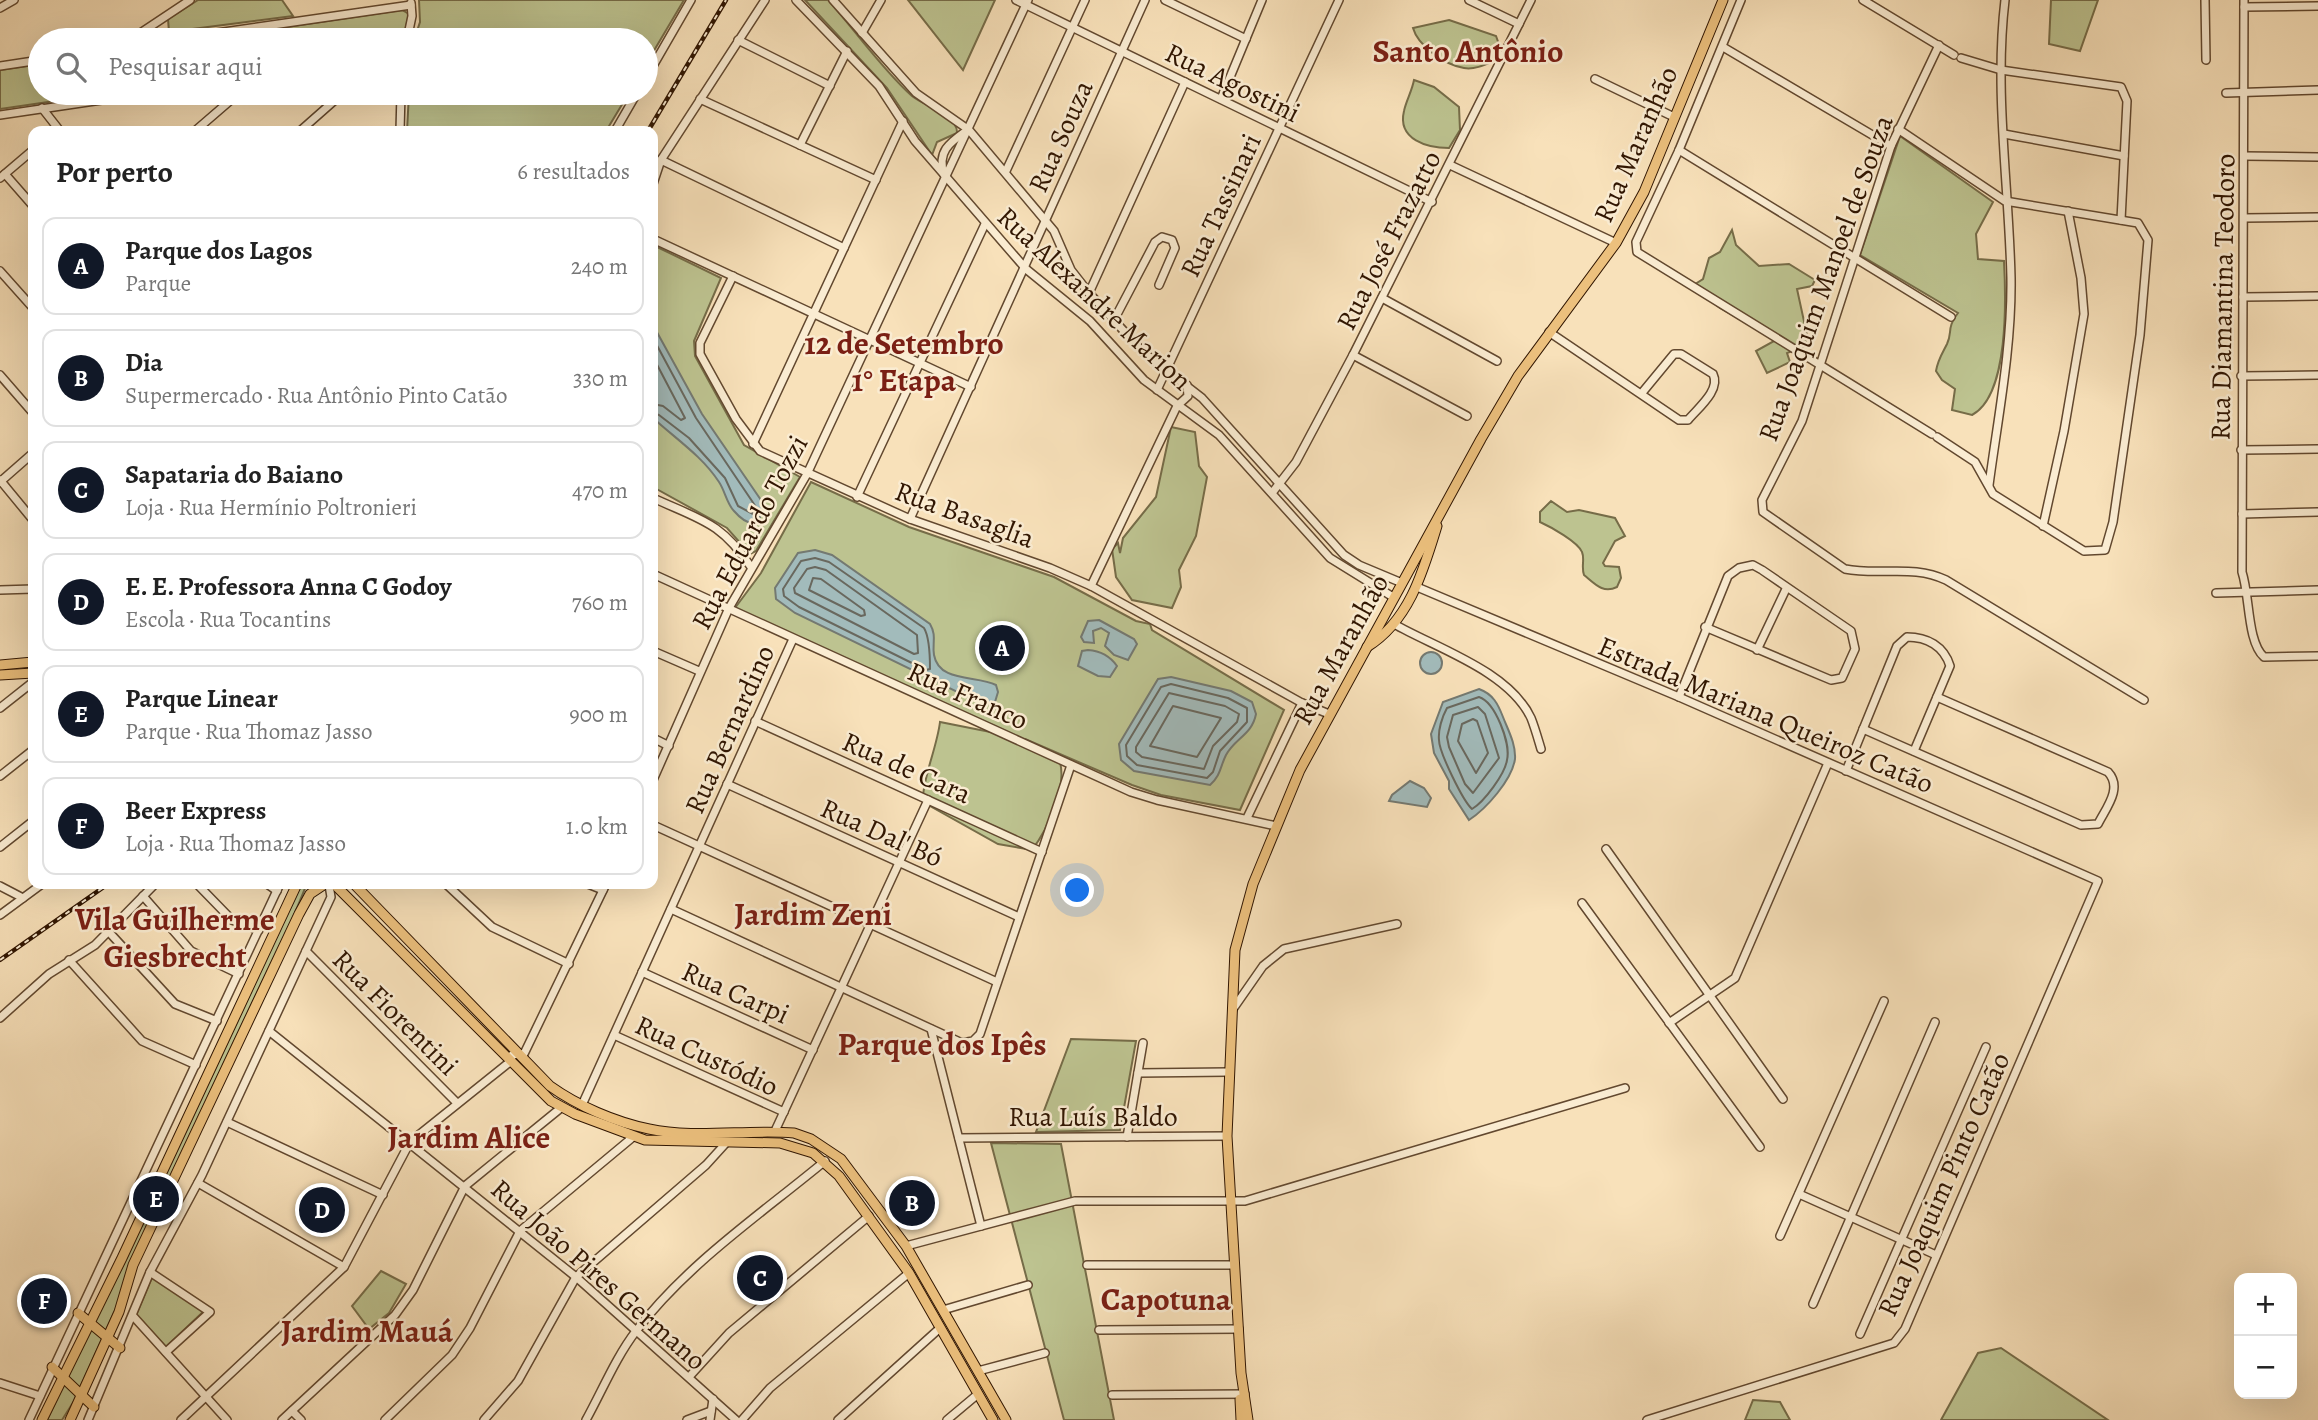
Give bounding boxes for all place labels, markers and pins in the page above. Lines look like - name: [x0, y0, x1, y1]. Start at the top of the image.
- pin: A: [979, 622, 1025, 674]
- pin: E: [133, 1173, 179, 1225]
- pin: B: [889, 1177, 935, 1229]
- pin: D: [299, 1184, 345, 1236]
- pin: C: [737, 1252, 783, 1304]
- pin: F: [21, 1275, 67, 1327]

